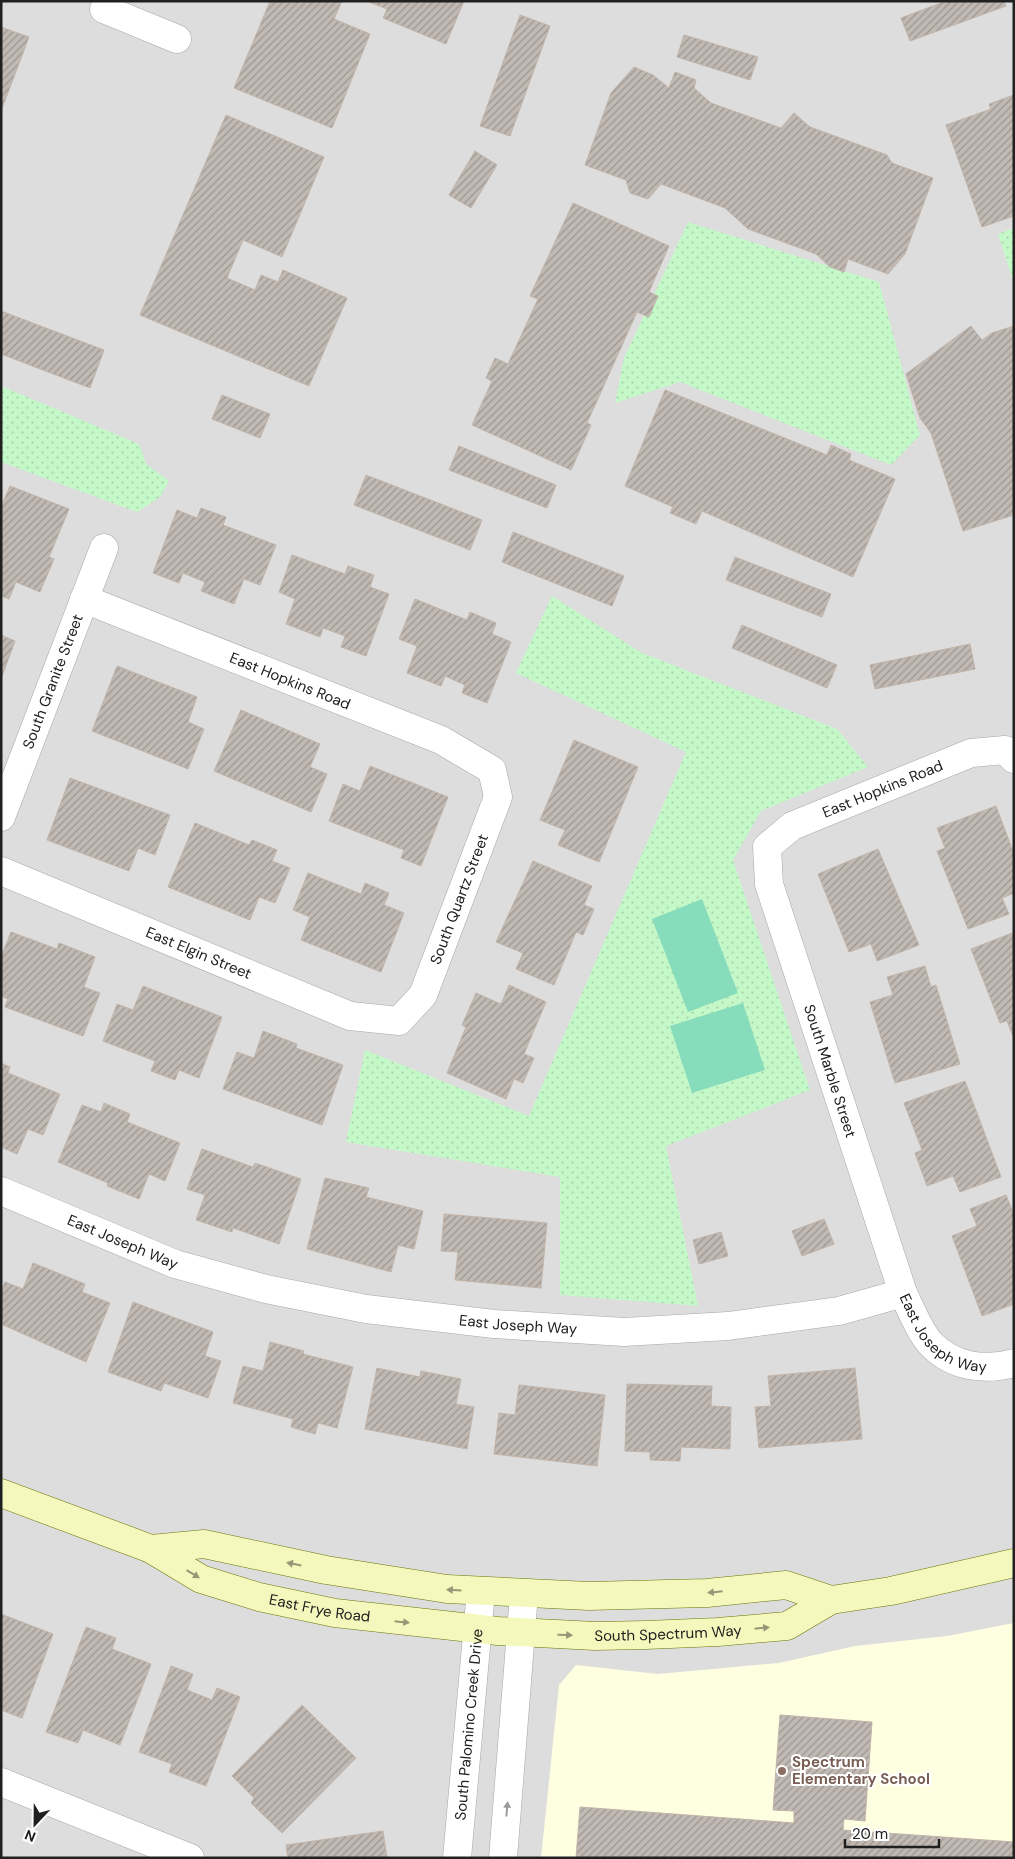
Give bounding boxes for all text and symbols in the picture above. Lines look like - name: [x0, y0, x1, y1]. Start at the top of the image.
- street label: South Granite Street: [18, 611, 88, 752]
- street label: East Hopkins Road: [227, 648, 353, 714]
- street label: East Hopkins Road: [819, 755, 946, 823]
- street label: South Quartz Street: [425, 831, 493, 967]
- street label: East Elgin Street: [143, 922, 255, 984]
- street label: South Marble Street: [799, 1002, 861, 1140]
- street label: East Joseph Way: [64, 1210, 182, 1274]
- street label: East Joseph Way: [895, 1291, 988, 1377]
- street label: East Joseph Way: [458, 1310, 578, 1339]
- one-way arrow: [286, 1560, 302, 1568]
- one-way arrow: [186, 1570, 199, 1579]
- one-way arrow: [446, 1585, 462, 1593]
- one-way arrow: [707, 1588, 723, 1596]
- street label: East Frye Road: [267, 1589, 371, 1627]
- one-way arrow: [394, 1618, 410, 1626]
- street label: South Spectrum Way: [594, 1620, 743, 1646]
- one-way arrow: [754, 1624, 770, 1632]
- street label: South Palomino Creek Drive: [450, 1628, 488, 1821]
- one-way arrow: [557, 1631, 573, 1639]
- place label: Spectrum Elementary School: [792, 1752, 930, 1789]
- marker: Spectrum Elementary School: [776, 1765, 788, 1777]
- north arrow: [10, 1799, 60, 1849]
- one-way arrow: [503, 1801, 511, 1817]
- scale bar: [845, 1816, 939, 1848]
- text: 20 m: [852, 1824, 888, 1844]
- text: N: [22, 1826, 38, 1846]

